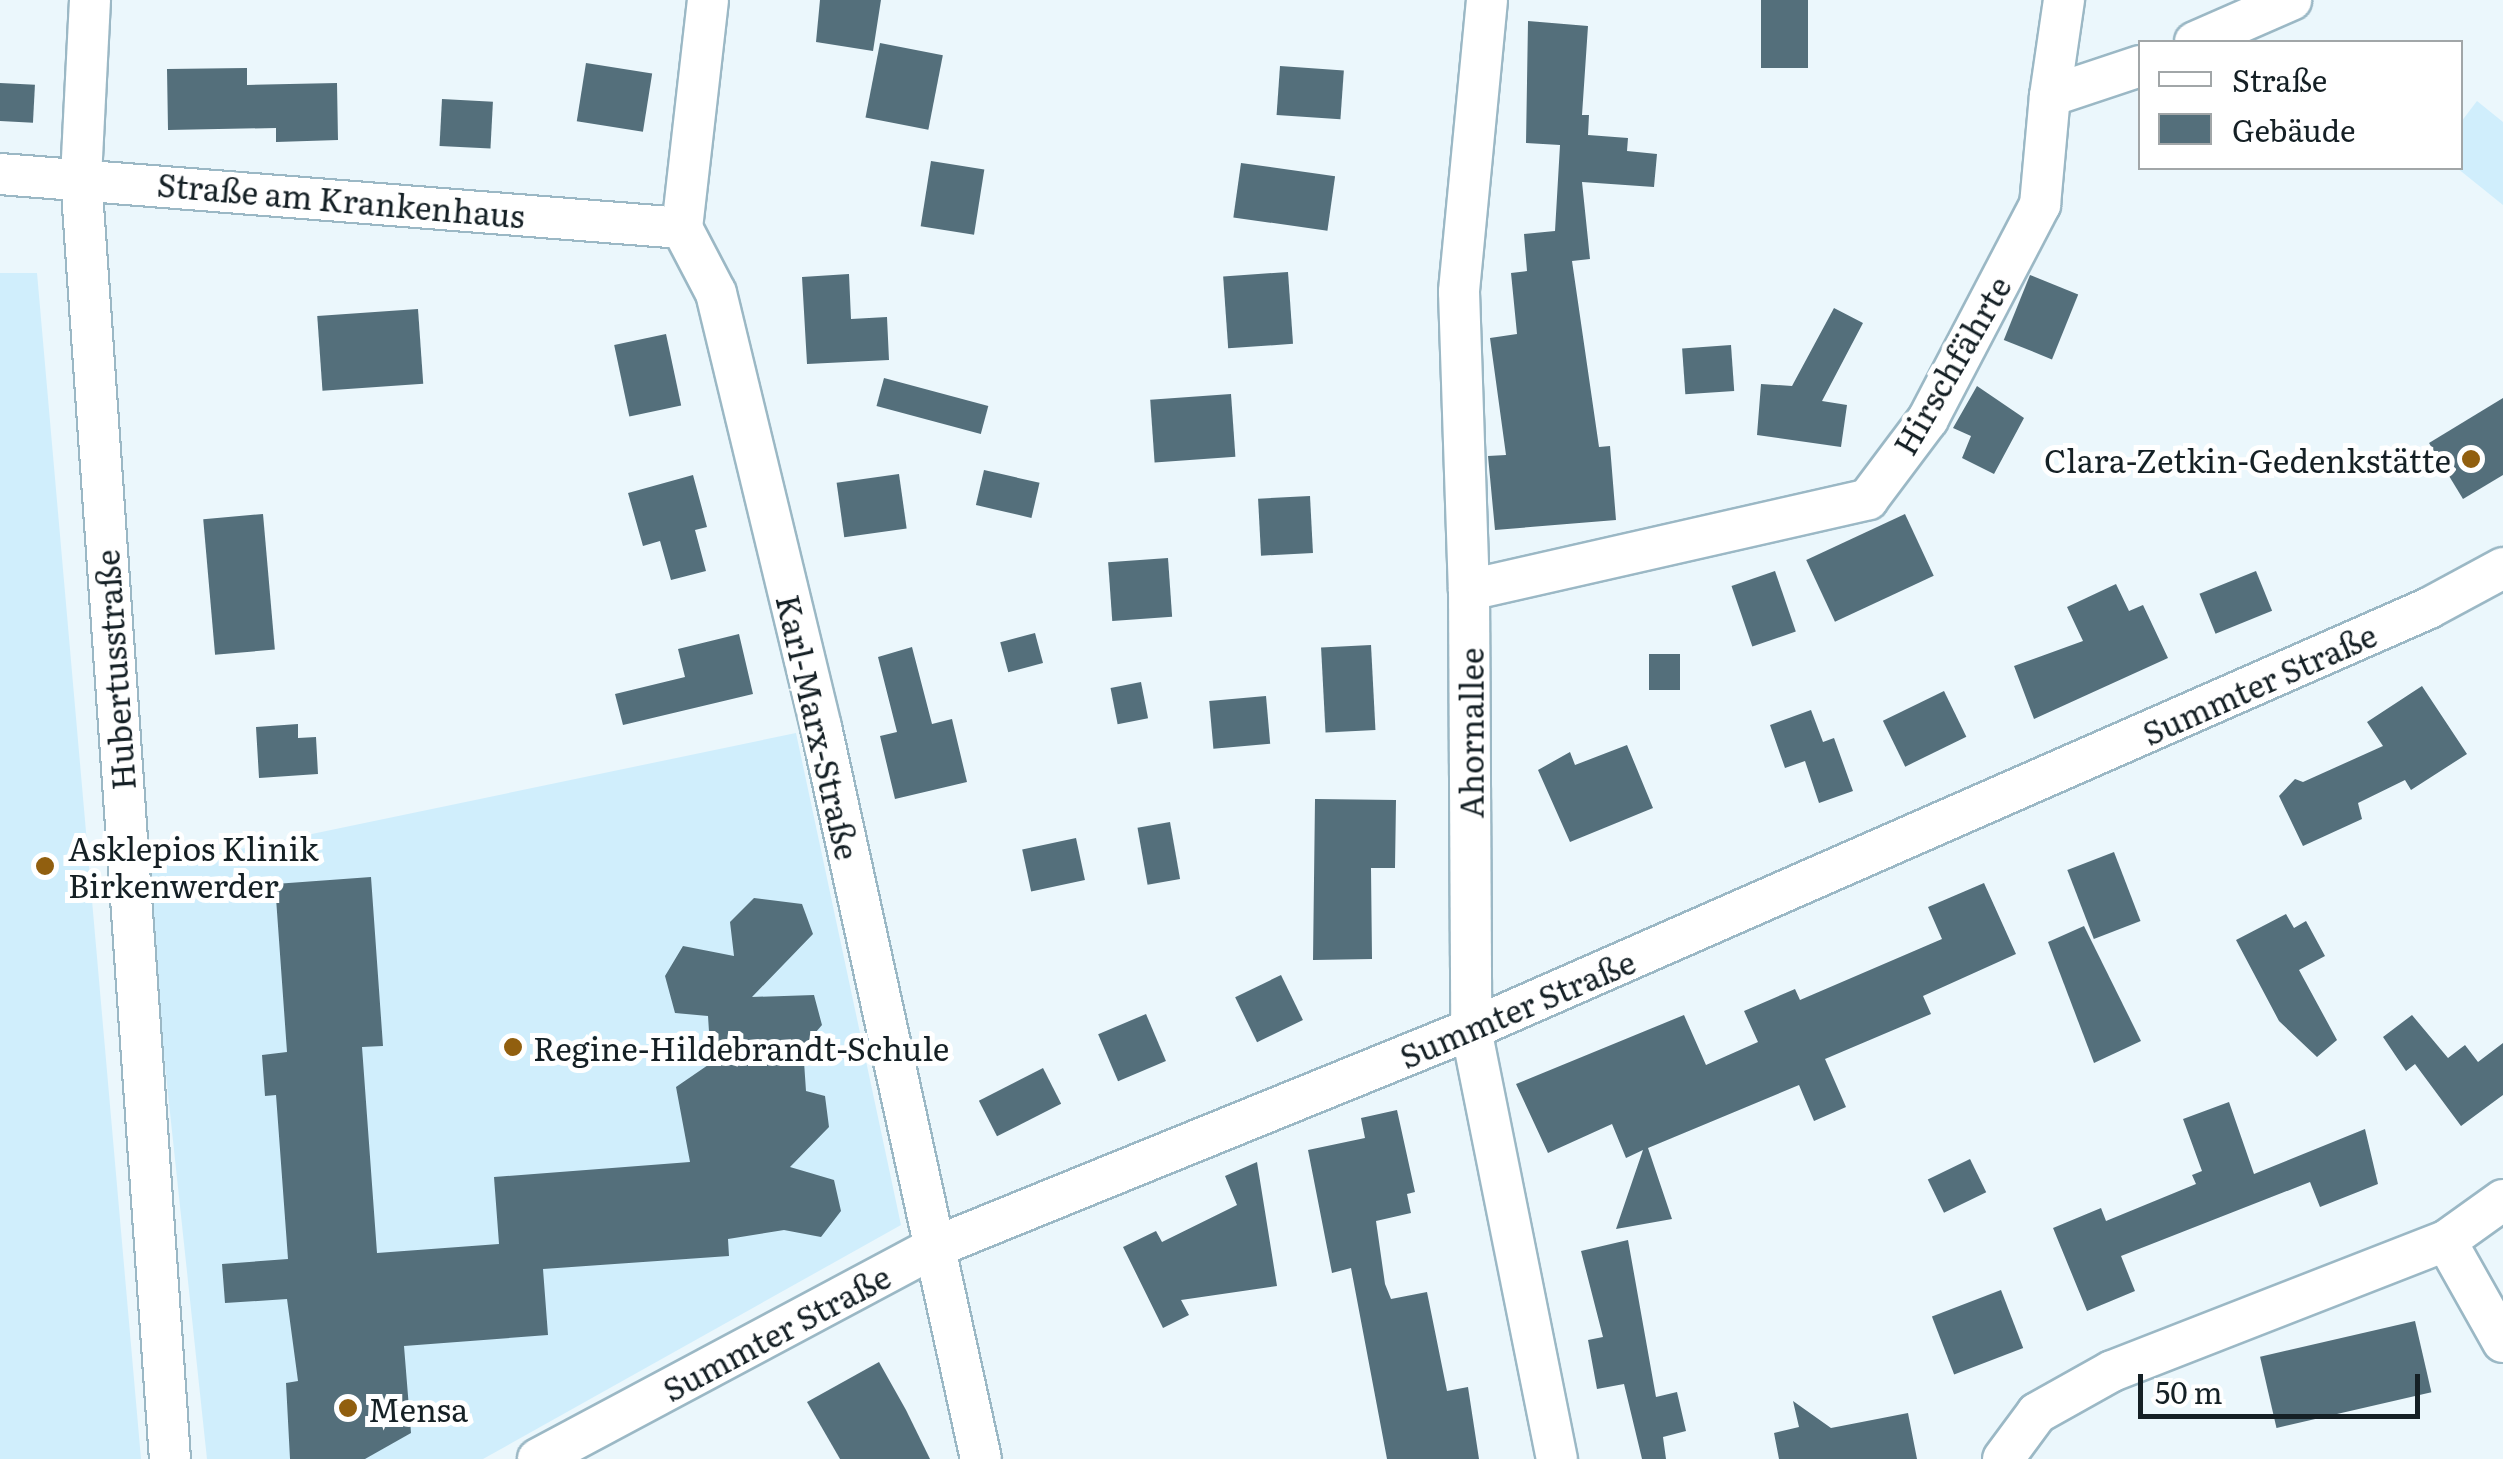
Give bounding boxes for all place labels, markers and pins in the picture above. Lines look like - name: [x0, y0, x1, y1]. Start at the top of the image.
- place label: Clara-Zetkin-Gedenkstätte: [2044, 440, 2451, 478]
- marker: Clara-Zetkin-Gedenkstätte: [2460, 448, 2482, 470]
- place label: Asklepios Klinik Birkenwerder: [68, 829, 319, 904]
- marker: Asklepios Klinik Birkenwerder: [32, 853, 58, 879]
- place label: Regine-Hildebrandt-Schule: [533, 1028, 949, 1066]
- marker: Regine-Hildebrandt-Schule: [502, 1036, 524, 1058]
- place label: Mensa: [368, 1389, 468, 1427]
- marker: Mensa: [337, 1397, 359, 1419]

